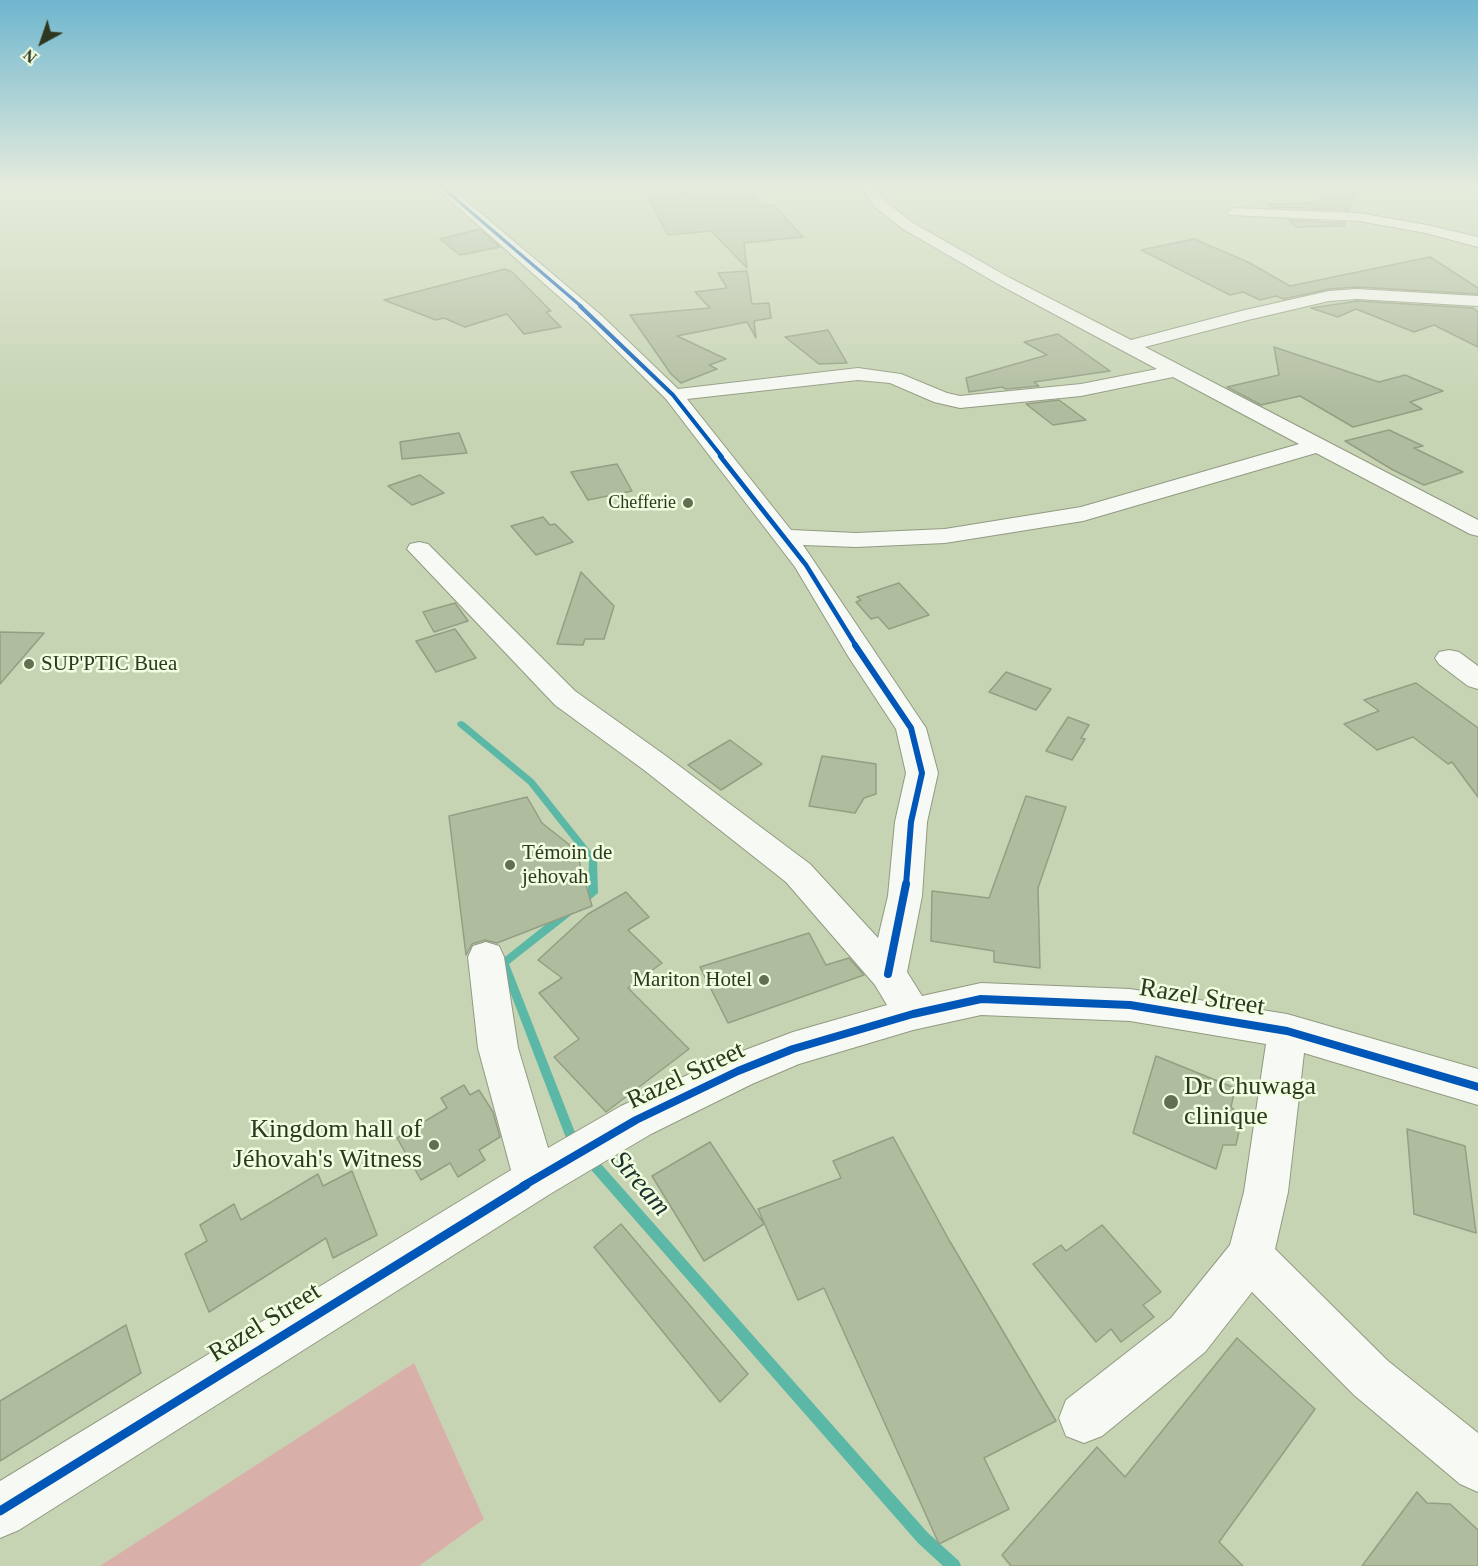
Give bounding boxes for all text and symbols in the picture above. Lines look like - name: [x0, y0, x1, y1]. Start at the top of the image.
- north arrow: [12, 12, 72, 72]
- text: N: [20, 46, 40, 66]
- place label: Chefferie: [608, 492, 676, 514]
- marker: Chefferie: [681, 496, 695, 510]
- place label: SUP'PTIC Buea: [41, 651, 177, 677]
- marker: SUP'PTIC Buea: [22, 657, 36, 671]
- place label: Témoin de jehovah: [522, 840, 612, 890]
- marker: Témoin de jehovah: [503, 858, 517, 872]
- place label: Mariton Hotel: [632, 967, 752, 993]
- marker: Mariton Hotel: [757, 973, 771, 987]
- street label: Razel Street: [1137, 973, 1267, 1023]
- street label: Razel Street: [622, 1035, 750, 1117]
- place label: Dr Chuwaga clinique: [1184, 1071, 1316, 1132]
- marker: Dr Chuwaga clinique: [1162, 1093, 1180, 1111]
- place label: Kingdom hall of Jéhovah's Witness: [233, 1114, 422, 1176]
- marker: Kingdom hall of Jéhovah's Witness: [427, 1138, 441, 1152]
- water label: Stream: [603, 1145, 677, 1223]
- street label: Razel Street: [203, 1276, 327, 1370]

